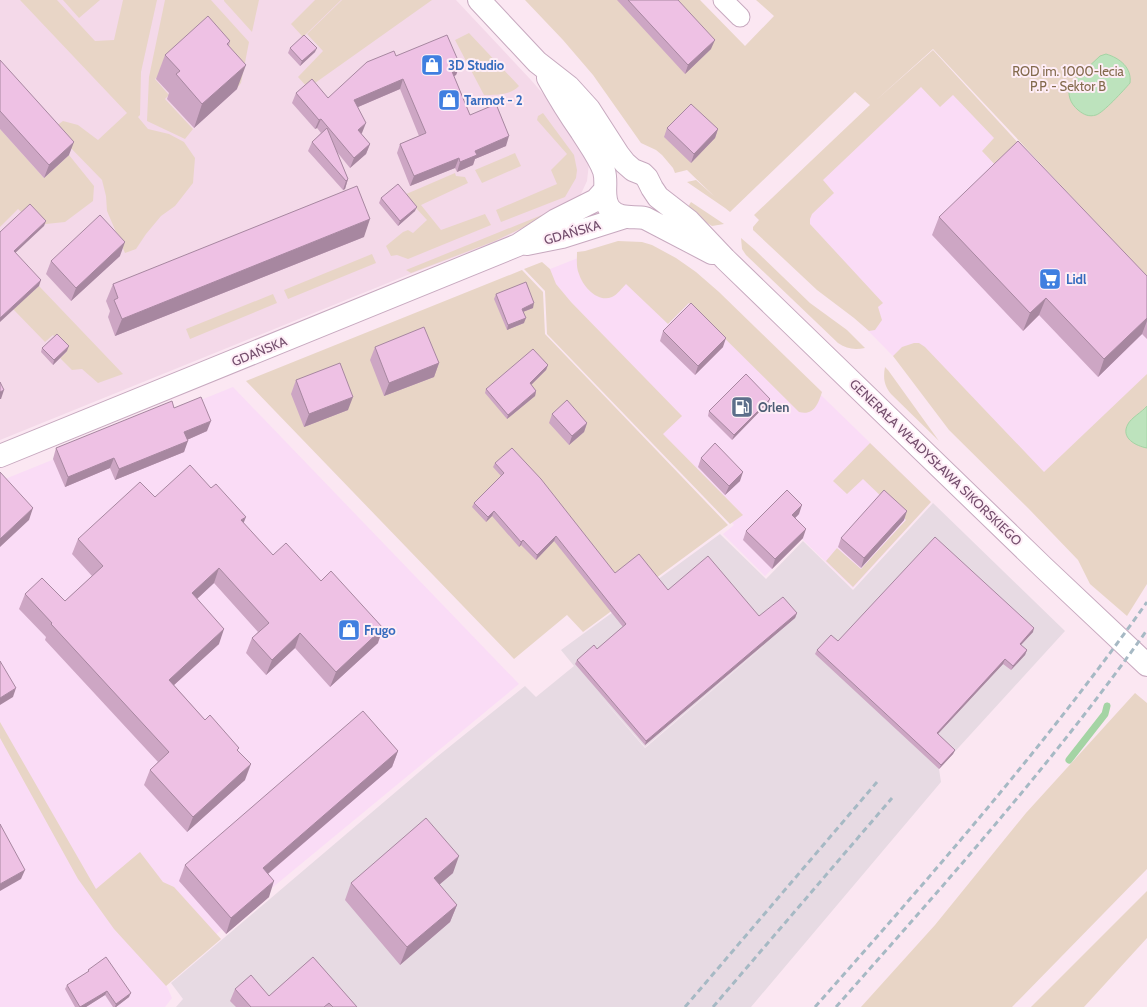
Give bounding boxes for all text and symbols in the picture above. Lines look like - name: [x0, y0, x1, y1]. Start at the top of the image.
- shop icon: 3D Studio: [419, 52, 445, 78]
- place label: 3D Studio: [448, 57, 505, 73]
- park label: ROD im. 1000-lecia P.P. - Sektor B: [1012, 63, 1125, 94]
- shop icon: Tarmot - 2: [436, 87, 462, 113]
- place label: Tarmot - 2: [464, 92, 523, 108]
- street label: GDAŃSKA: [542, 215, 602, 248]
- supermarket icon: Lidl: [1037, 266, 1063, 292]
- place label: Lidl: [1066, 271, 1087, 287]
- street label: GDAŃSKA: [229, 332, 289, 369]
- street label: GENERAŁA WŁADYSŁAWA SIKORSKIEGO: [847, 375, 1025, 549]
- fuel station icon: Orlen: [729, 394, 755, 420]
- place label: Orlen: [758, 399, 789, 415]
- shop icon: Frugo: [336, 617, 362, 643]
- place label: Frugo: [364, 622, 396, 638]

